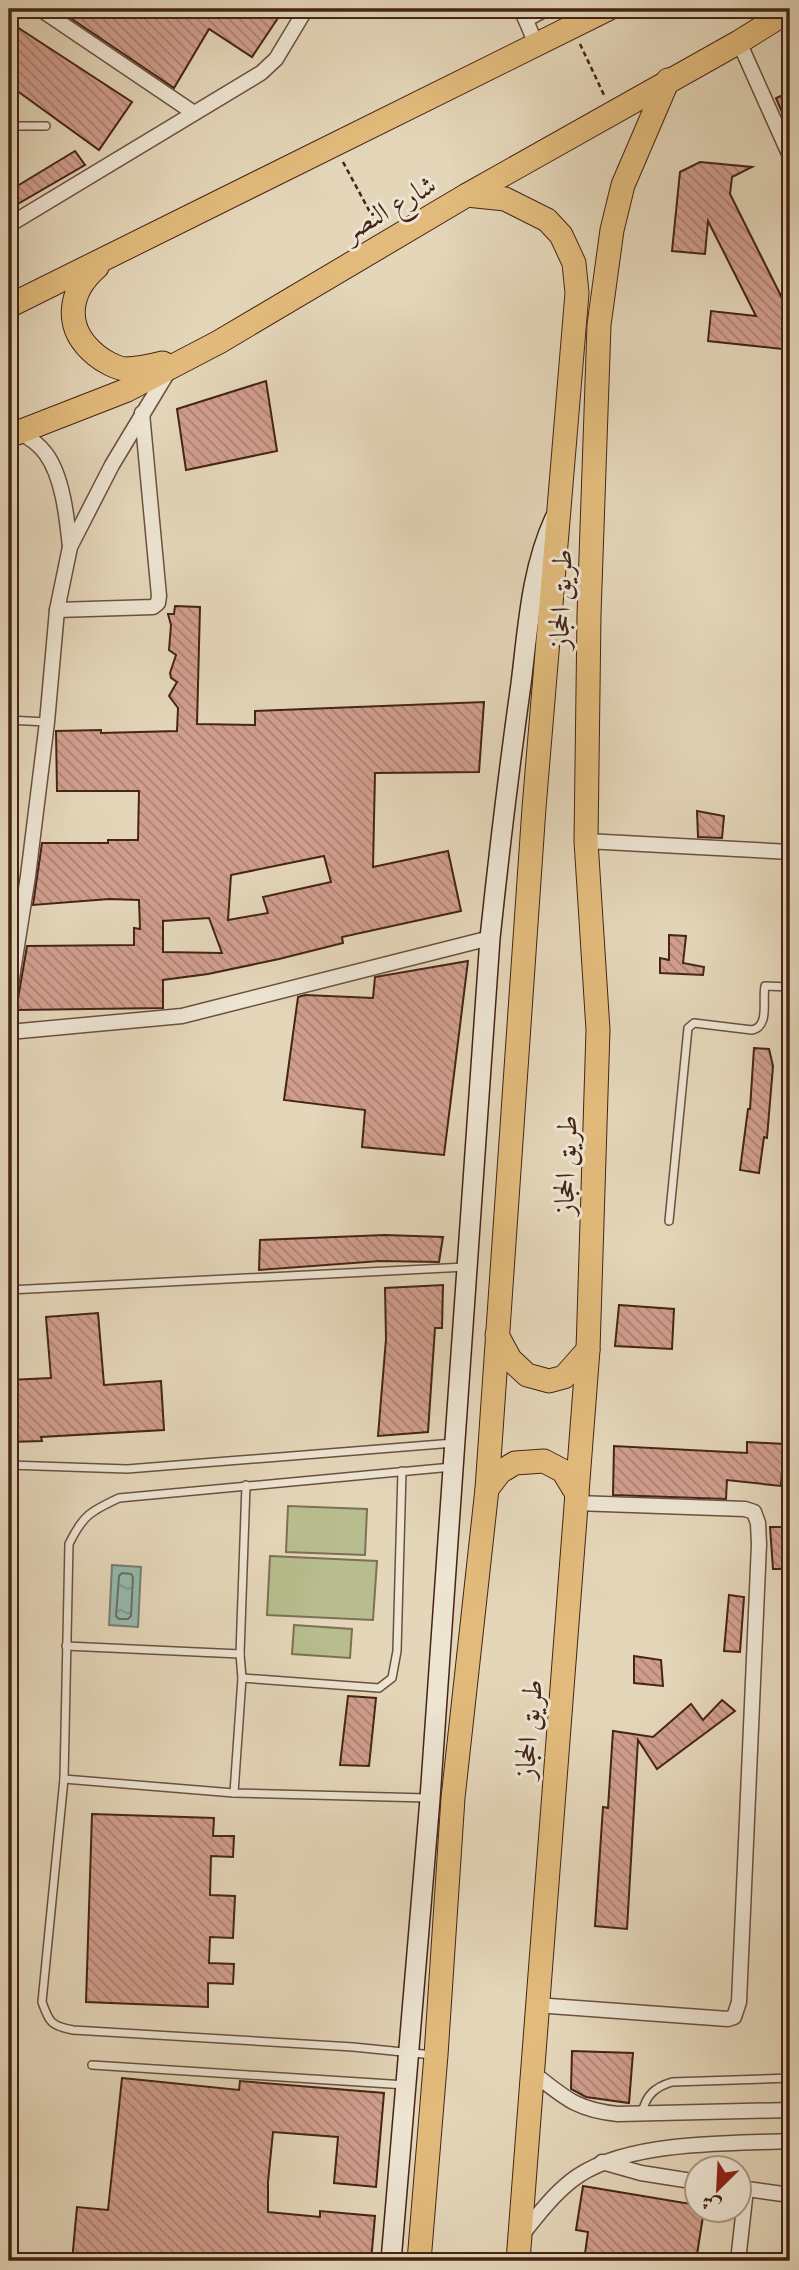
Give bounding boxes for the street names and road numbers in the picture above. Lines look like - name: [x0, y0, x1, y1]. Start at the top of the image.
- street label: شارع النصر: [332, 163, 445, 255]
- street label: طريق الحجاز: [537, 548, 582, 653]
- street label: طريق الحجاز: [542, 1114, 587, 1219]
- street label: طريق الحجاز: [502, 1677, 552, 1783]

